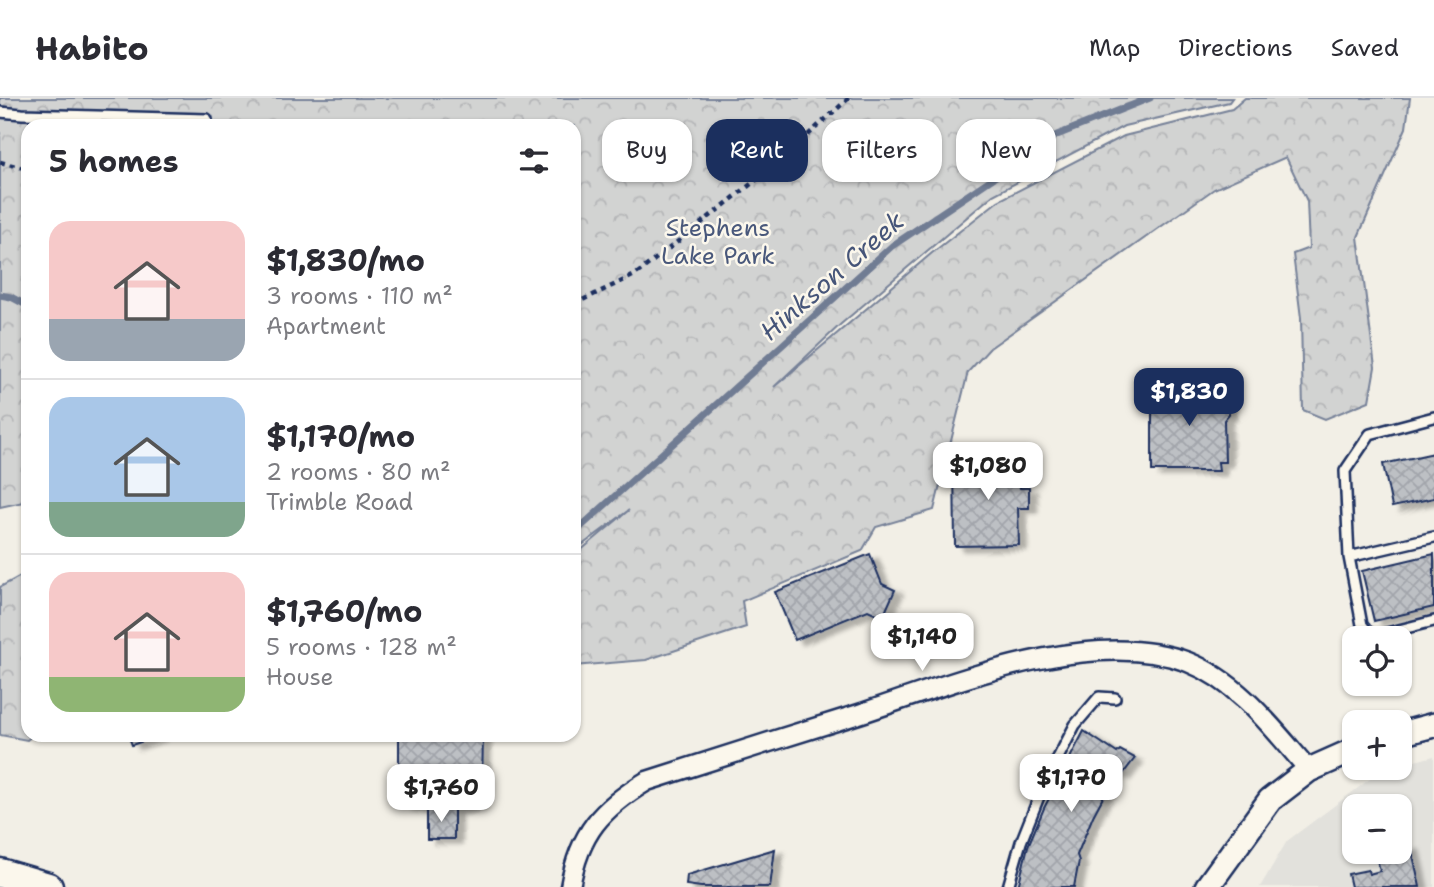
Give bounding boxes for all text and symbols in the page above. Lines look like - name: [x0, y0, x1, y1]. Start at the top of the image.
- text: Habito: [35, 26, 149, 71]
- text: Map: [1089, 32, 1140, 64]
- text: Directions: [1178, 32, 1293, 64]
- text: Saved: [1331, 32, 1399, 64]
- chip: Buy: [602, 119, 692, 182]
- chip: Rent: [706, 119, 808, 182]
- chip: Filters: [822, 119, 942, 182]
- chip: New: [956, 119, 1056, 182]
- text: 5 homes: [49, 141, 179, 182]
- icon: filters: [515, 142, 553, 180]
- water label: Hinkson Creek: [752, 203, 911, 348]
- park label: Stephens Lake Park: [661, 212, 775, 272]
- text: $1,830/mo: [266, 240, 425, 281]
- icon: home: [105, 249, 189, 333]
- text: 3 rooms · 110 m²: [266, 281, 453, 311]
- text: Apartment: [266, 311, 386, 341]
- pin: $1,830: [1132, 368, 1246, 428]
- text: $1,830: [1150, 376, 1228, 406]
- text: $1,170/mo: [266, 416, 415, 457]
- icon: home: [105, 425, 189, 509]
- pin: $1,080: [931, 442, 1045, 502]
- text: $1,080: [949, 450, 1027, 480]
- text: 2 rooms · 80 m²: [266, 457, 451, 487]
- text: Trimble Road: [266, 487, 413, 517]
- text: $1,760/mo: [266, 591, 422, 632]
- icon: home: [105, 600, 189, 684]
- pin: $1,140: [865, 614, 979, 673]
- text: $1,140: [887, 621, 957, 651]
- map controls: [1342, 626, 1412, 864]
- button: locate: [1342, 626, 1412, 696]
- text: 5 rooms · 128 m²: [266, 632, 457, 662]
- text: House: [266, 662, 334, 692]
- button: +: [1342, 710, 1412, 780]
- pin: $1,170: [1014, 754, 1128, 814]
- text: $1,170: [1036, 762, 1106, 792]
- pin: $1,760: [384, 764, 498, 824]
- text: $1,760: [403, 772, 479, 802]
- button: −: [1342, 794, 1412, 864]

